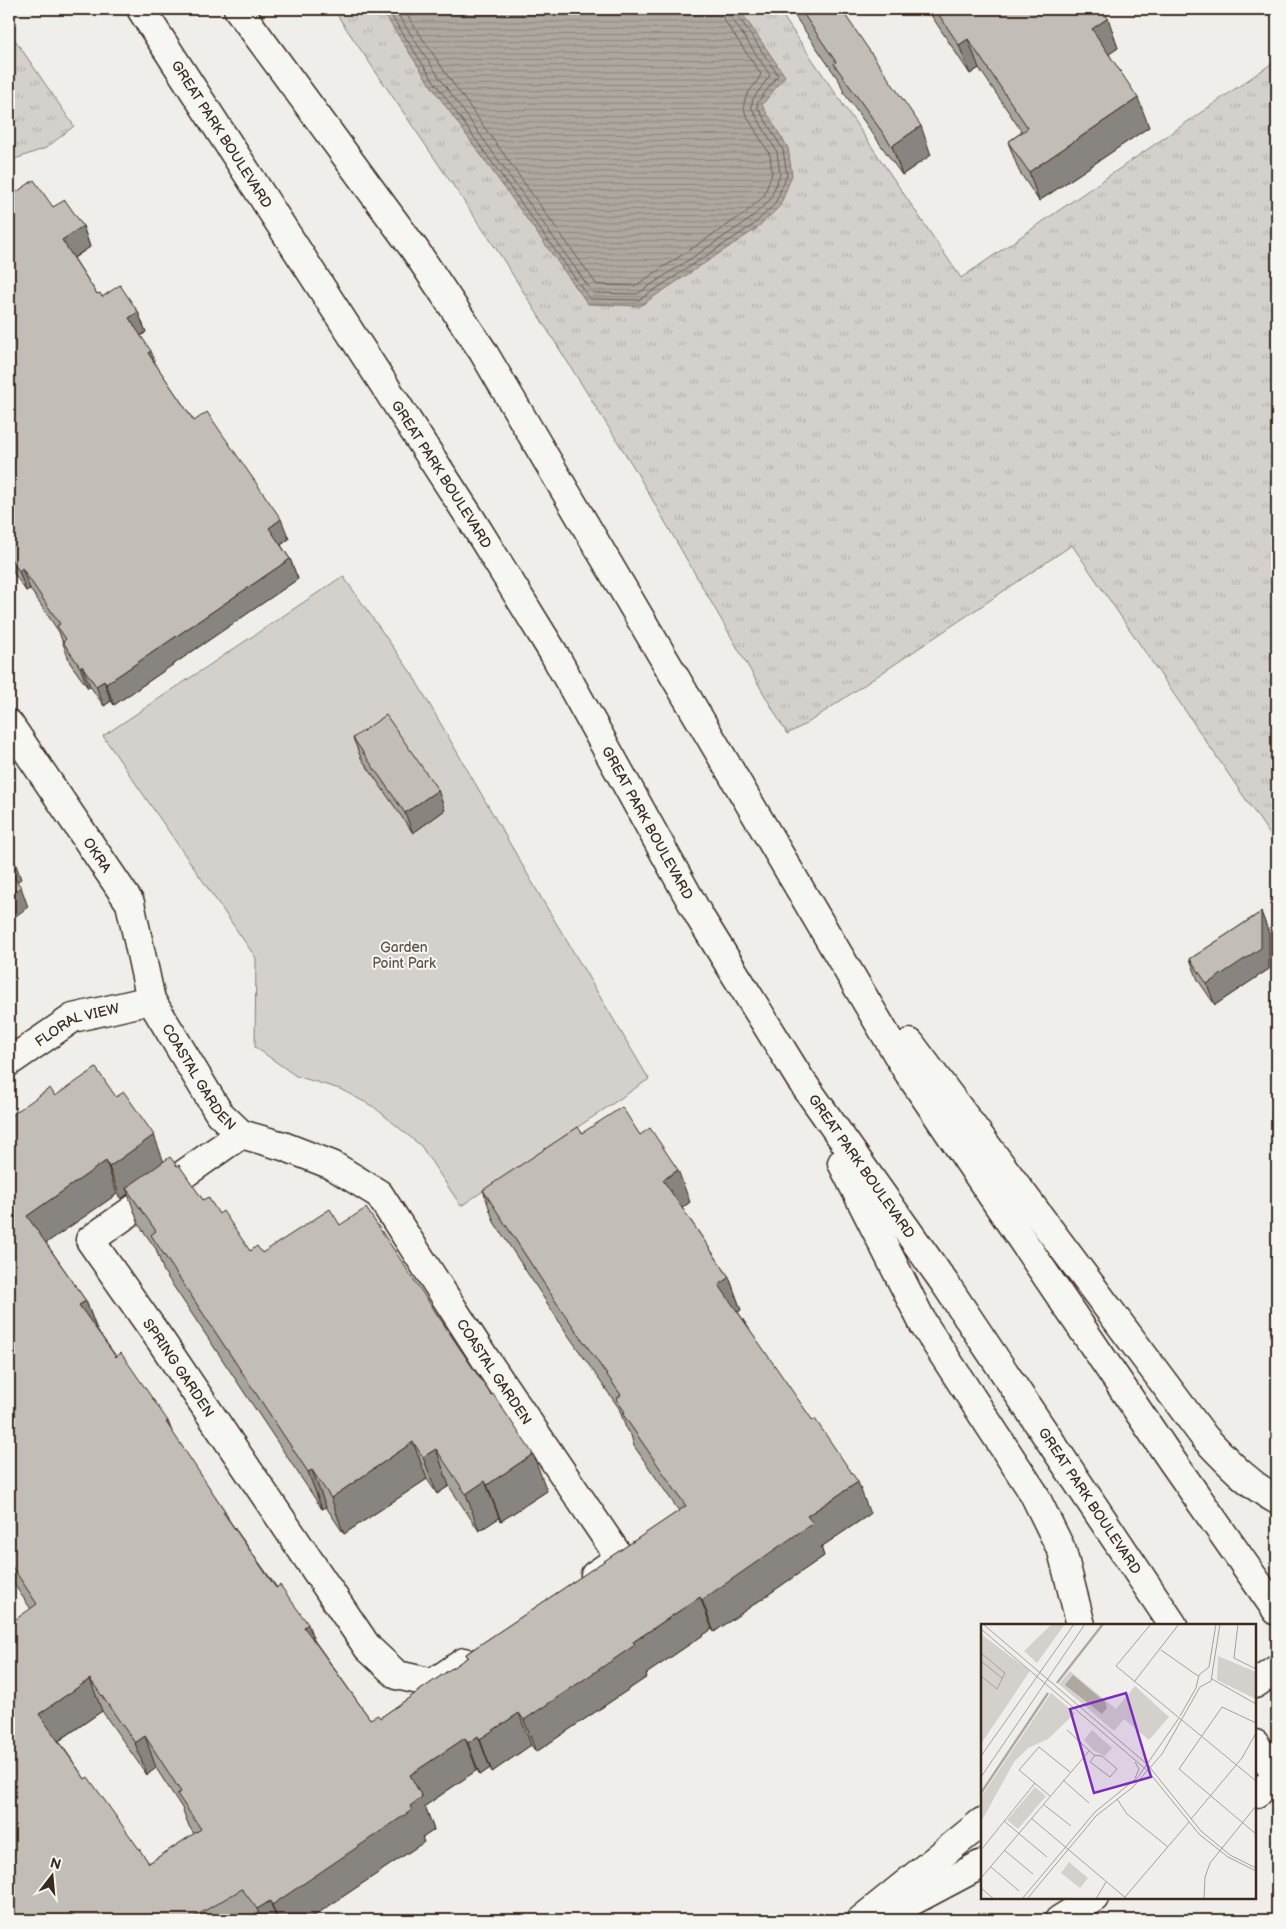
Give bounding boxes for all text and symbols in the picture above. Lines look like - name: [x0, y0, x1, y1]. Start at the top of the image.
- street label: GREAT PARK BOULEVARD: [168, 57, 276, 211]
- street label: GREAT PARK BOULEVARD: [388, 397, 495, 551]
- street label: GREAT PARK BOULEVARD: [598, 743, 697, 902]
- street label: OKRA: [80, 834, 115, 876]
- park label: Garden Point Park: [372, 939, 436, 972]
- street label: FLORAL VIEW: [32, 999, 121, 1050]
- street label: COASTAL GARDEN: [159, 1021, 240, 1133]
- street label: GREAT PARK BOULEVARD: [805, 1091, 919, 1241]
- street label: SPRING GARDEN: [139, 1315, 218, 1420]
- street label: COASTAL GARDEN: [453, 1316, 536, 1428]
- street label: GREAT PARK BOULEVARD: [1035, 1424, 1145, 1577]
- inset map: [981, 1624, 1256, 1899]
- north arrow: [28, 1852, 78, 1902]
- text: N: [48, 1854, 63, 1874]

